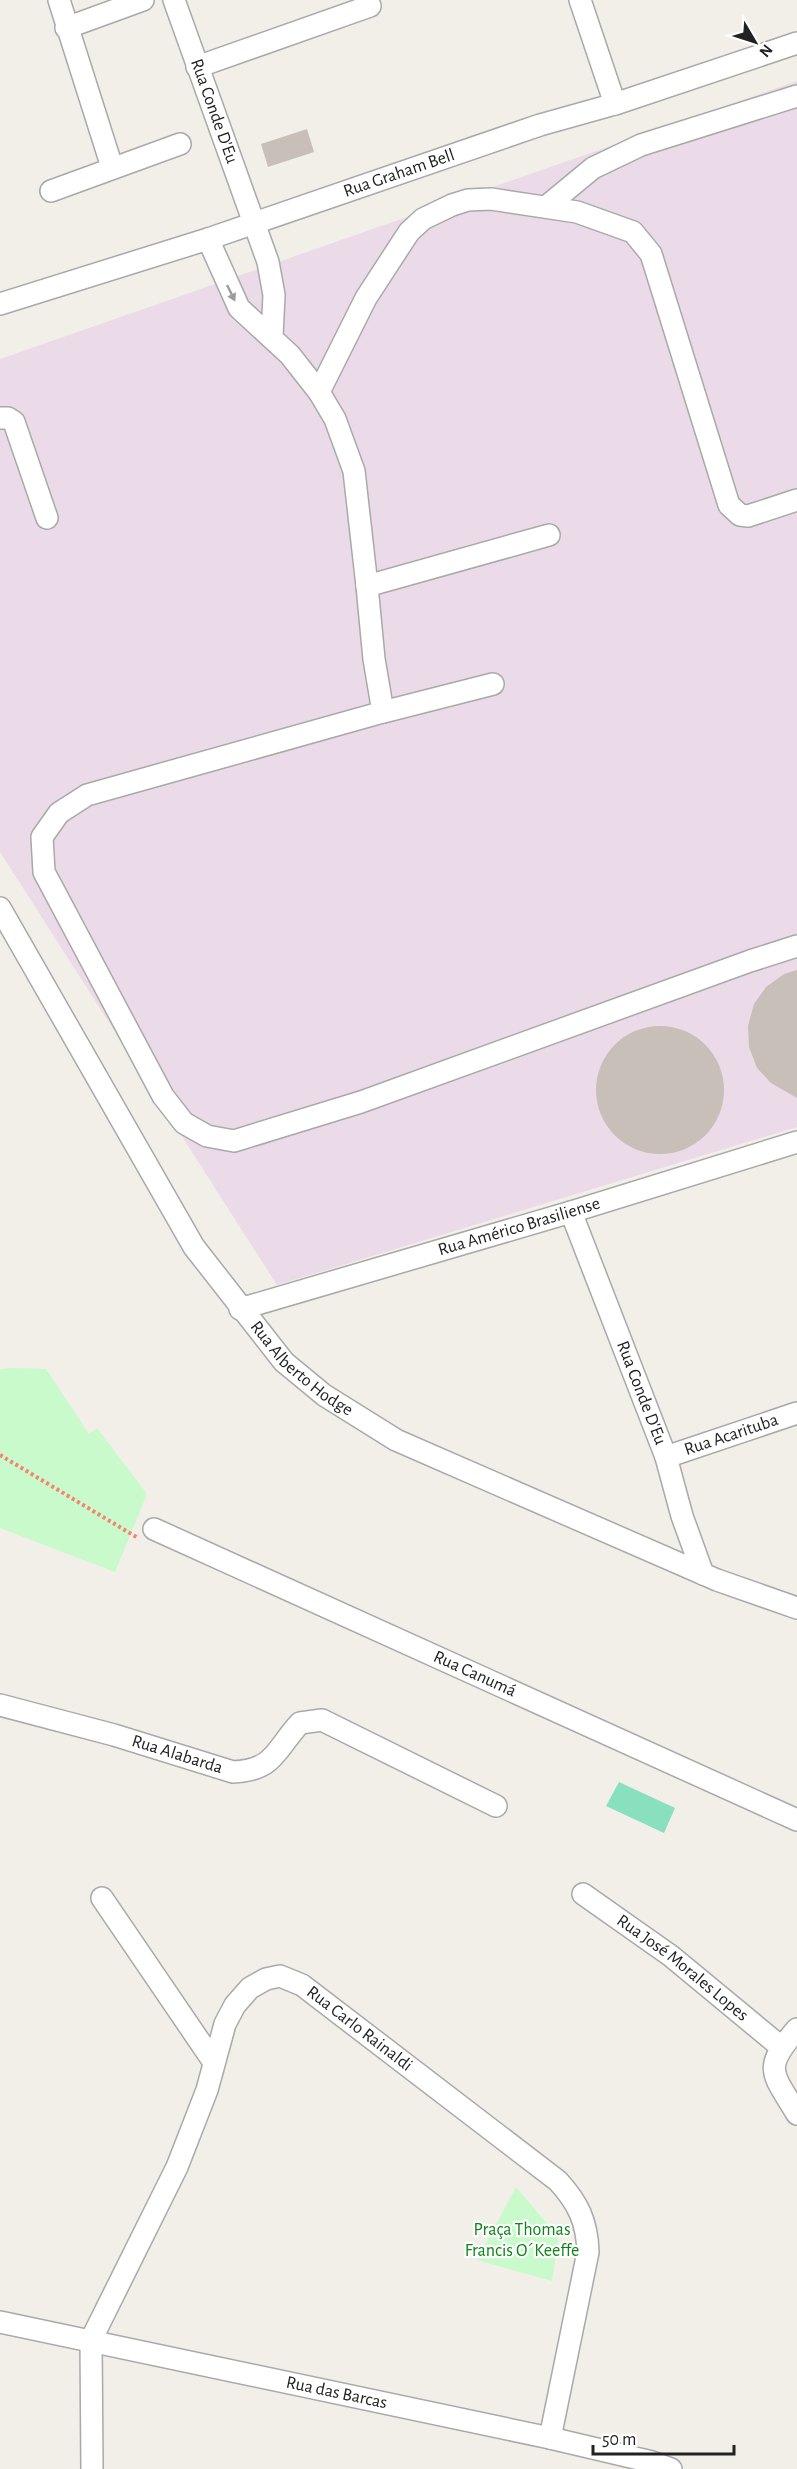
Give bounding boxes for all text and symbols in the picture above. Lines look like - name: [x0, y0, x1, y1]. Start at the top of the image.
- north arrow: [725, 12, 785, 72]
- text: N: [756, 41, 776, 60]
- street label: Rua Conde D'Eu: [187, 56, 241, 166]
- street label: Rua Graham Bell: [341, 146, 457, 201]
- one-way arrow: [227, 284, 236, 301]
- street label: Rua Américo Brasiliense: [436, 1195, 602, 1259]
- street label: Rua Alberto Hodge: [247, 1318, 356, 1420]
- street label: Rua Conde D'Eu: [613, 1339, 669, 1447]
- street label: Rua Acarituba: [682, 1411, 781, 1459]
- street label: Rua Canumá: [431, 1648, 519, 1701]
- street label: Rua Alabarda: [129, 1732, 225, 1777]
- street label: Rua José Morales Lopes: [613, 1912, 751, 2025]
- street label: Rua Carlo Rainaldi: [303, 1983, 416, 2075]
- park label: Praça Thomas Francis O´Keeffe: [465, 2221, 579, 2260]
- street label: Rua das Barcas: [284, 2374, 389, 2412]
- scale bar: [593, 2418, 734, 2456]
- text: 50 m: [602, 2431, 636, 2449]

